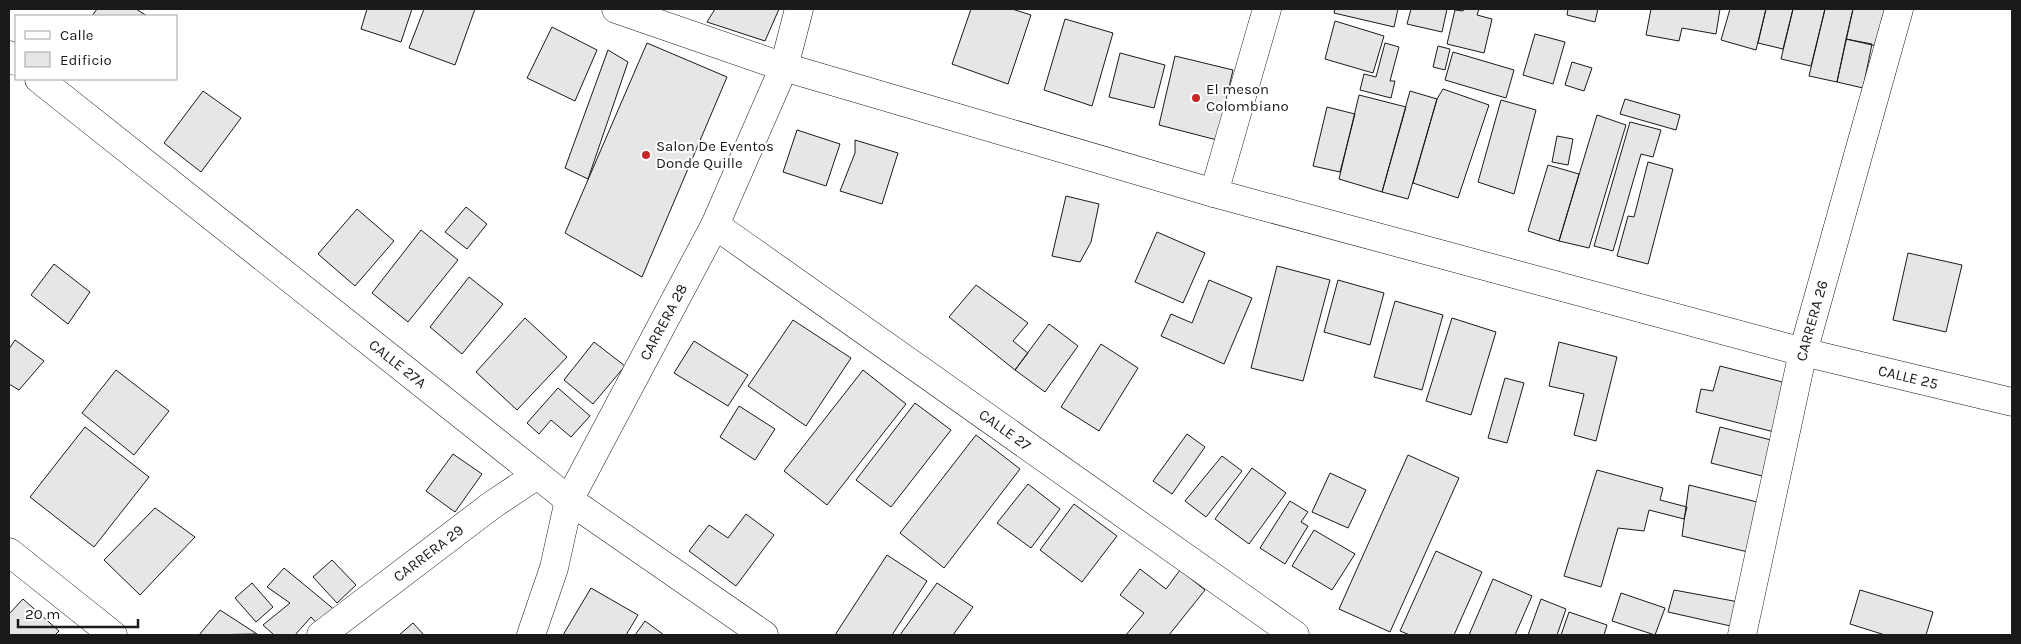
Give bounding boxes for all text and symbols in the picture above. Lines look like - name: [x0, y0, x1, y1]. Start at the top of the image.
- legend: [15, 15, 178, 80]
- text: Calle: [60, 26, 94, 44]
- text: Edificio: [60, 51, 112, 69]
- place label: El meson Colombiano: [1206, 80, 1289, 115]
- marker: El meson Colombiano: [1190, 92, 1202, 104]
- place label: Salon De Eventos Donde Quille: [656, 137, 774, 172]
- marker: Salon De Eventos Donde Quille: [640, 149, 652, 161]
- street label: CARRERA 26: [1792, 278, 1832, 363]
- street label: CARRERA 28: [636, 281, 691, 363]
- street label: CALLE 27A: [365, 336, 430, 392]
- street label: CALLE 25: [1876, 361, 1940, 393]
- street label: CALLE 27: [975, 405, 1034, 454]
- street label: CARRERA 29: [390, 521, 467, 586]
- scale bar: [18, 596, 138, 628]
- text: 20 m: [25, 605, 60, 623]

